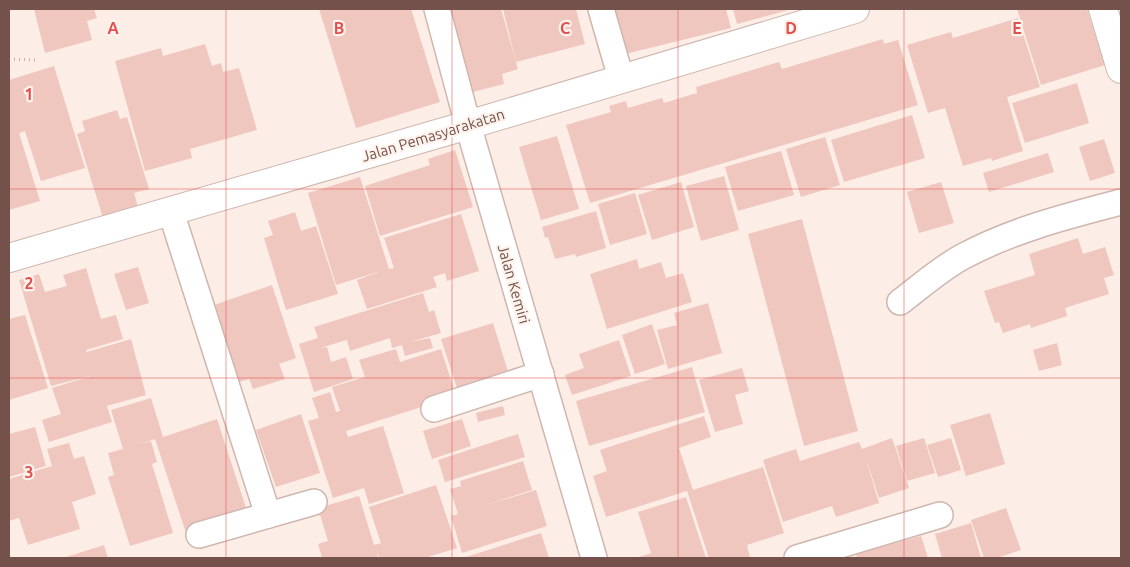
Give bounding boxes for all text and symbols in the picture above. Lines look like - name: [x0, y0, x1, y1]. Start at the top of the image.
- text: A: [107, 19, 119, 37]
- text: B: [334, 19, 344, 37]
- text: C: [560, 19, 570, 37]
- text: D: [785, 19, 797, 37]
- text: E: [1012, 19, 1022, 37]
- text: 1: [24, 85, 34, 103]
- street label: Jalan Pemasyarakatan: [359, 105, 507, 165]
- street label: Jalan Kemiri: [495, 242, 533, 326]
- text: 2: [24, 274, 34, 292]
- text: 3: [24, 463, 34, 481]

